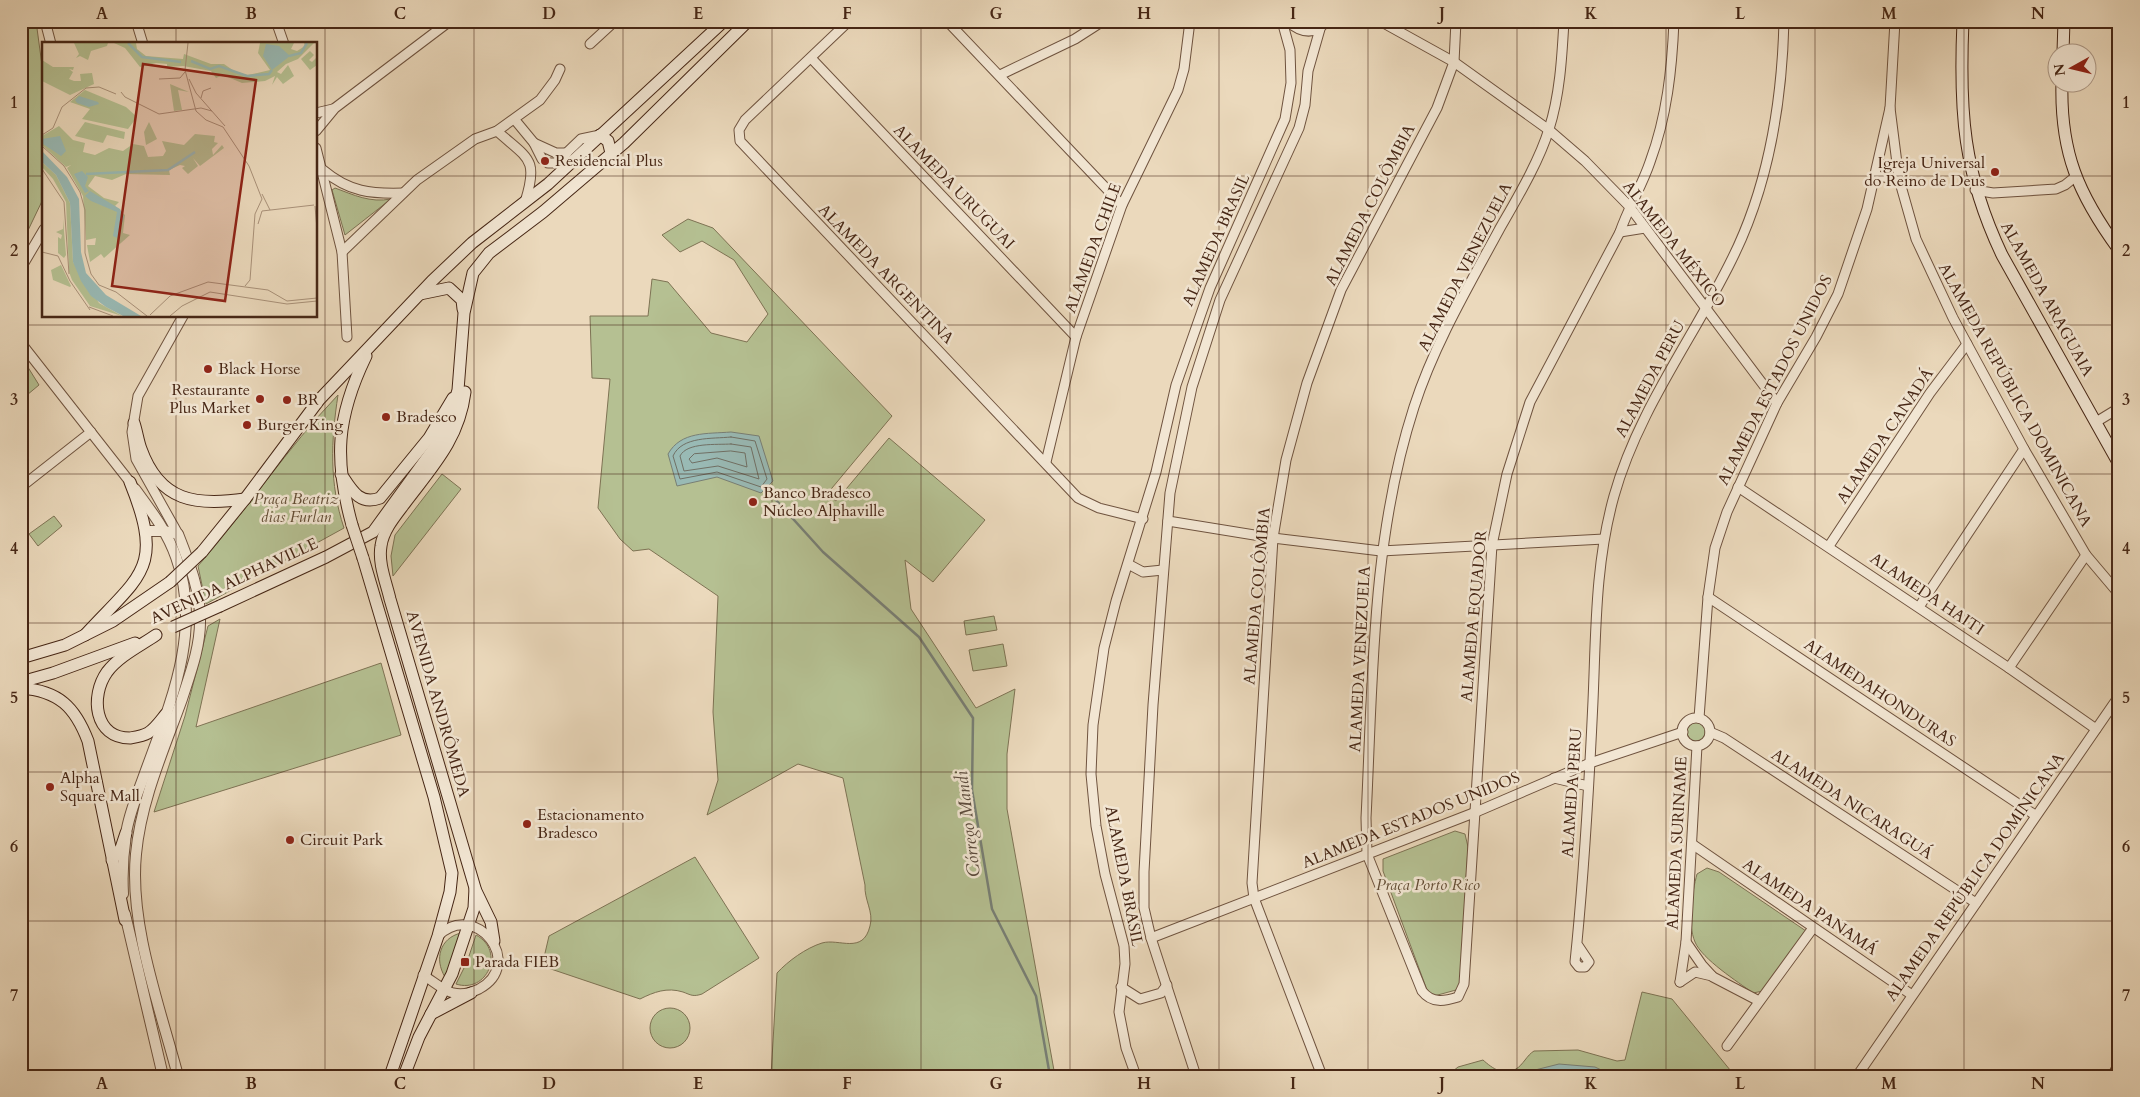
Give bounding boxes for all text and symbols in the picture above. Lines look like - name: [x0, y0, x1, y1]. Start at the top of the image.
- text: A: [96, 3, 108, 25]
- text: B: [245, 3, 257, 25]
- text: C: [394, 3, 406, 25]
- text: D: [542, 3, 556, 25]
- text: E: [693, 3, 703, 25]
- text: F: [842, 3, 852, 25]
- text: G: [989, 3, 1003, 25]
- text: H: [1137, 3, 1151, 25]
- text: I: [1290, 3, 1296, 25]
- text: J: [1437, 3, 1445, 25]
- text: K: [1585, 3, 1598, 25]
- text: L: [1735, 3, 1746, 25]
- text: M: [1881, 3, 1897, 25]
- text: N: [2031, 3, 2045, 25]
- inset map: [42, 42, 318, 318]
- north arrow: [2048, 42, 2098, 92]
- text: N: [2049, 62, 2070, 77]
- text: 1: [10, 92, 18, 114]
- text: 1: [2122, 92, 2130, 114]
- street label: ALAMEDA URUGUAI: [888, 120, 1020, 254]
- street label: ALAMEDA COLÔMBIA: [1320, 120, 1421, 289]
- place label: Residencial Plus: [555, 150, 663, 172]
- place label: Igreja Universal do Reino de Deus: [1864, 152, 1985, 192]
- marker: Residencial Plus: [539, 155, 551, 167]
- marker: Igreja Universal do Reino de Deus: [1989, 166, 2001, 178]
- street label: ALAMEDA BRASIL: [1177, 170, 1255, 310]
- street label: ALAMEDA MÉXICO: [1618, 176, 1730, 312]
- street label: ALAMEDA VENEZUELA: [1413, 178, 1517, 355]
- street label: ALAMEDA CHILE: [1059, 180, 1127, 316]
- street label: ALAMEDA ARGENTINA: [813, 199, 959, 349]
- street label: ALAMEDA ARAGUAIA: [1995, 218, 2099, 381]
- text: 2: [10, 240, 18, 262]
- text: 2: [2122, 240, 2130, 262]
- street label: ALAMEDA REPÚBLICA DOMINICANA: [1933, 259, 2097, 531]
- street label: ALAMEDA ESTADOS UNIDOS: [1712, 271, 1838, 489]
- street label: ALAMEDA PERU: [1610, 317, 1690, 441]
- place label: Black Horse: [218, 358, 301, 380]
- marker: Black Horse: [202, 363, 214, 375]
- street label: ALAMEDA CANADÁ: [1831, 363, 1939, 508]
- place label: Restaurante Plus Market: [169, 379, 250, 419]
- text: 3: [10, 389, 18, 411]
- place label: BR: [297, 389, 319, 411]
- text: 3: [2122, 389, 2130, 411]
- marker: Restaurante Plus Market: [254, 393, 266, 405]
- marker: BR: [281, 394, 293, 406]
- place label: Bradesco: [396, 406, 457, 428]
- marker: Bradesco: [380, 411, 392, 423]
- place label: Burger King: [257, 414, 343, 436]
- marker: Burger King: [241, 419, 253, 431]
- place label: Banco Bradesco Núcleo Alphaville: [763, 482, 885, 522]
- park label: Praça Beatriz dias Furlan: [254, 488, 338, 528]
- marker: Banco Bradesco Núcleo Alphaville: [747, 496, 759, 508]
- street label: ALAMEDA COLÔMBIA: [1238, 506, 1276, 686]
- street label: ALAMEDA EQUADOR: [1456, 529, 1492, 703]
- street label: AVENIDA ALPHAVILLE: [147, 532, 321, 630]
- text: 4: [10, 538, 18, 560]
- text: 4: [2122, 538, 2130, 560]
- street label: ALAMEDA HAITI: [1866, 548, 1988, 640]
- street label: ALAMEDA VENEZUELA: [1344, 565, 1376, 753]
- street label: AVENIDA ANDRÔMEDA: [401, 608, 475, 800]
- street label: ALAMEDAHONDURAS: [1800, 634, 1960, 752]
- text: 5: [10, 687, 18, 709]
- text: 5: [2122, 687, 2130, 709]
- street label: ALAMEDA PERU: [1557, 728, 1587, 858]
- street label: ALAMEDA NICARAGUÁ: [1767, 743, 1938, 865]
- street label: ALAMEDA REPÚBLICA DOMINICANA: [1880, 748, 2070, 1006]
- street label: ALAMEDA SURINAME: [1661, 756, 1693, 930]
- street label: ALAMEDA ESTADOS UNIDOS: [1299, 766, 1523, 874]
- place label: Alpha Square Mall: [60, 767, 140, 807]
- water label: Córrego Mandi: [949, 769, 987, 878]
- marker: Alpha Square Mall: [44, 781, 56, 793]
- place label: Estacionamento Bradesco: [537, 804, 645, 844]
- street label: ALAMEDA BRASIL: [1100, 804, 1148, 948]
- marker: Estacionamento Bradesco: [521, 818, 533, 830]
- place label: Circuit Park: [300, 829, 384, 851]
- marker: Circuit Park: [284, 834, 296, 846]
- text: 6: [10, 836, 18, 858]
- text: 6: [2122, 836, 2130, 858]
- street label: ALAMEDA PANAMÁ: [1738, 854, 1882, 961]
- park label: Praça Porto Rico: [1376, 874, 1481, 896]
- place label: Parada FIEB: [475, 951, 559, 973]
- marker: Parada FIEB: [459, 956, 471, 968]
- text: 7: [10, 985, 18, 1007]
- text: 7: [2122, 985, 2130, 1007]
- text: A: [96, 1073, 108, 1095]
- text: B: [245, 1073, 257, 1095]
- text: C: [394, 1073, 406, 1095]
- text: D: [542, 1073, 556, 1095]
- text: E: [693, 1073, 703, 1095]
- text: F: [842, 1073, 852, 1095]
- text: G: [989, 1073, 1003, 1095]
- text: H: [1137, 1073, 1151, 1095]
- text: I: [1290, 1073, 1296, 1095]
- text: J: [1437, 1073, 1445, 1095]
- text: K: [1585, 1073, 1598, 1095]
- text: L: [1735, 1073, 1746, 1095]
- text: M: [1881, 1073, 1897, 1095]
- text: N: [2031, 1073, 2045, 1095]

